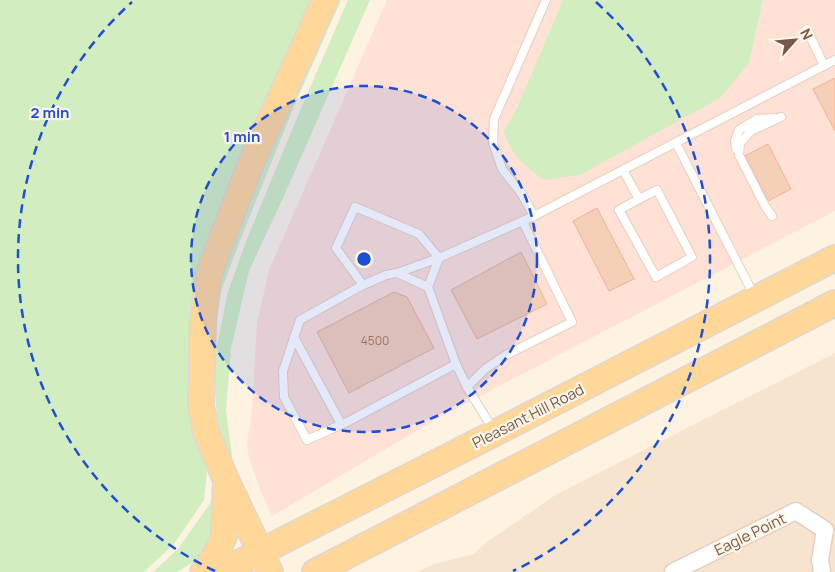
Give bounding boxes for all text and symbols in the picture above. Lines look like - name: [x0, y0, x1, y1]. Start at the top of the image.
- north arrow: [770, 15, 820, 65]
- text: N: [796, 25, 818, 43]
- text: 2 min: [30, 102, 70, 123]
- text: 1 min: [224, 126, 260, 147]
- centre of rings: [355, 250, 373, 268]
- house number: 4500: [361, 332, 389, 349]
- street label: Pleasant Hill Road: [468, 379, 588, 453]
- street label: Eagle Point: [711, 508, 789, 560]

